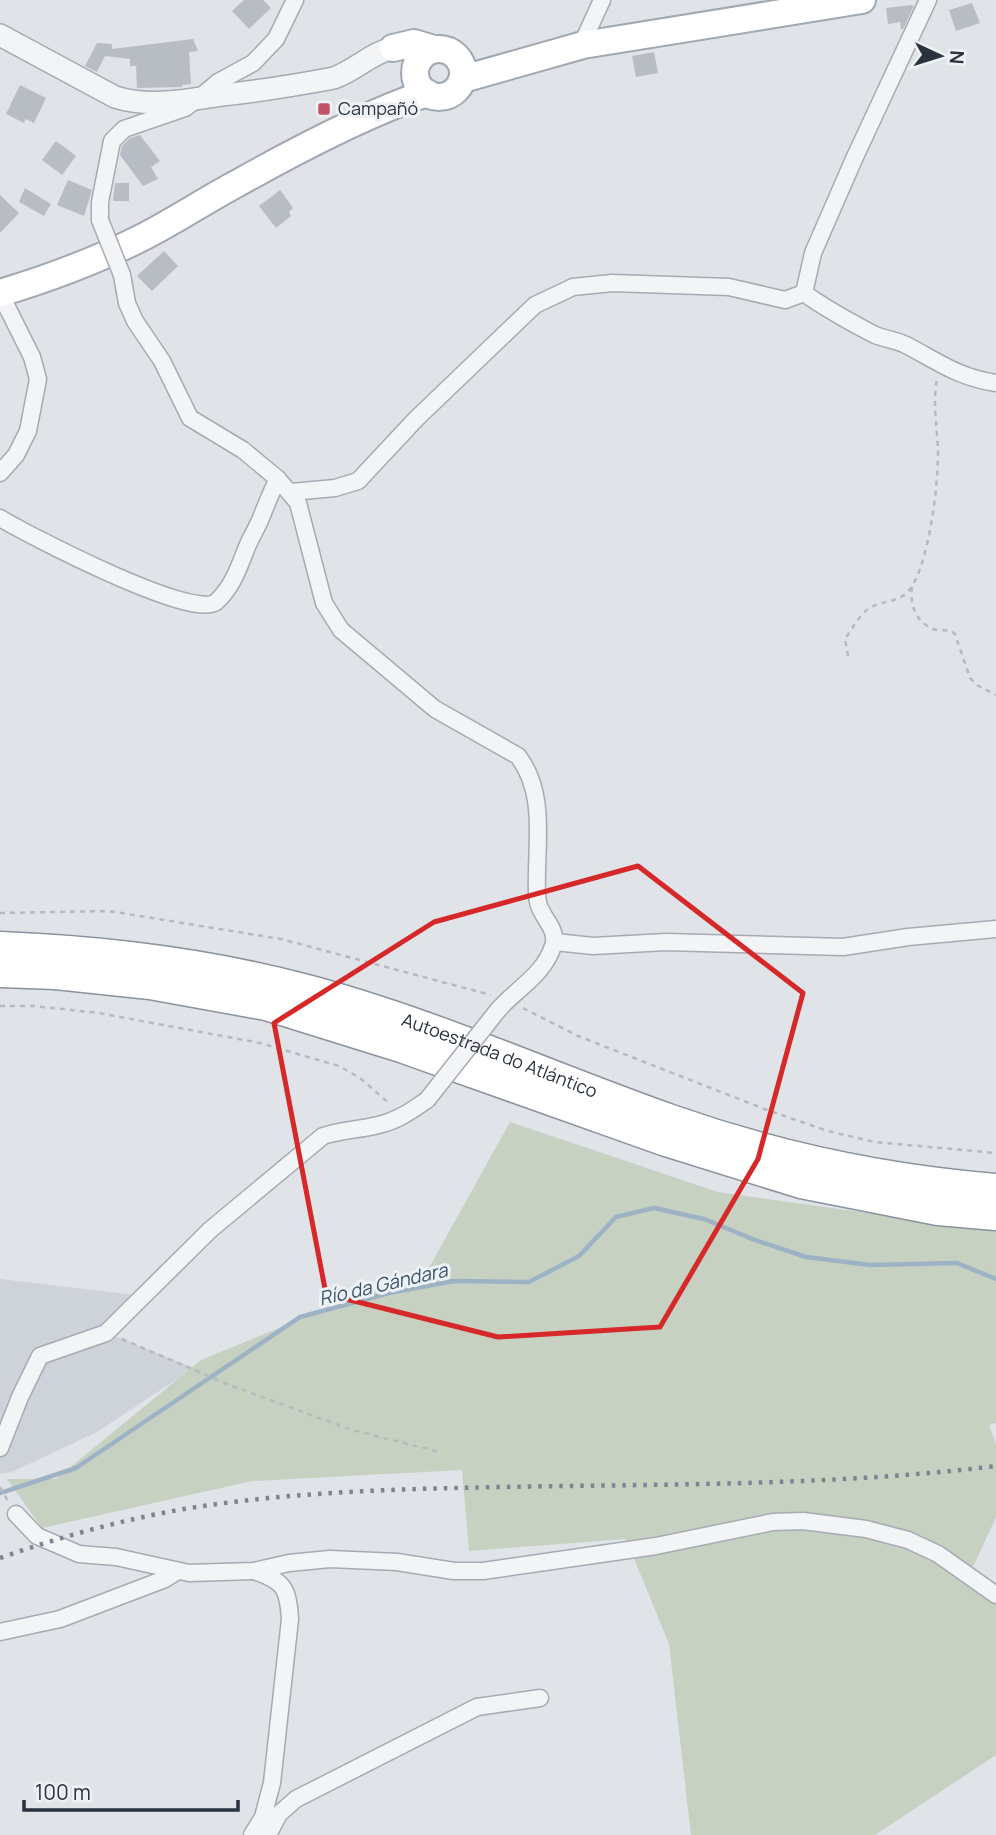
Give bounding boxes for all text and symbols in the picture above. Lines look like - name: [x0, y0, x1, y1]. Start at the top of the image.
- north arrow: [905, 21, 975, 91]
- text: N: [944, 49, 970, 65]
- place label: Campañó: [338, 96, 418, 120]
- marker: Campañó: [316, 101, 332, 117]
- street label: Autoestrada do Atlántico: [399, 1007, 601, 1103]
- water label: Río da Gándara: [316, 1256, 451, 1311]
- scale bar: [24, 1769, 238, 1813]
- text: 100 m: [35, 1778, 91, 1806]

